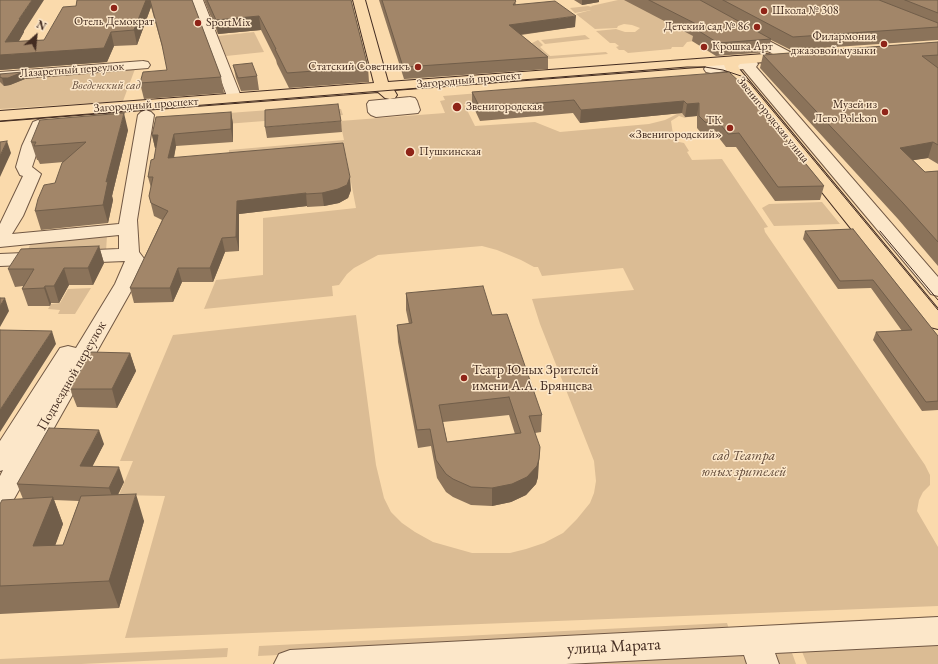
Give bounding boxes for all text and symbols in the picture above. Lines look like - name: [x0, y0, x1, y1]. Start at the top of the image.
- marker: Отель Демократ: [109, 3, 119, 13]
- place label: Школа № 308: [772, 4, 839, 18]
- marker: Школа № 308: [759, 6, 769, 16]
- place label: Отель Демократ: [74, 15, 154, 29]
- north arrow: [16, 16, 56, 56]
- place label: SportMix: [206, 16, 250, 30]
- text: N: [34, 17, 49, 34]
- marker: SportMix: [193, 18, 203, 28]
- place label: Детский сад № 86: [664, 20, 749, 34]
- marker: Детский сад № 86: [752, 22, 762, 32]
- place label: Филармония джазовой музыки: [791, 30, 876, 58]
- marker: Филармония джазовой музыки: [879, 39, 889, 49]
- place label: Крошка Арт: [712, 40, 773, 54]
- marker: Крошка Арт: [699, 42, 709, 52]
- street label: Лазаретный переулок: [19, 59, 125, 81]
- place label: Статский Советникъ: [308, 60, 410, 74]
- marker: Статский Советникъ: [413, 62, 423, 72]
- street label: Загородный проспект: [416, 68, 522, 92]
- street label: Звенигородская улица: [734, 74, 812, 166]
- park label: Введенский сад: [71, 79, 141, 93]
- street label: Загородный проспект: [93, 94, 199, 116]
- place label: Музей из Лего Polekon: [814, 98, 877, 126]
- place label: Звенигородская: [466, 100, 542, 114]
- marker: Звенигородская: [451, 101, 463, 113]
- marker: Музей из Лего Polekon: [880, 107, 890, 117]
- place label: ТК «Звенигородский»: [629, 114, 722, 142]
- marker: ТК «Звенигородский»: [725, 123, 735, 133]
- place label: Пушкинская: [419, 145, 481, 159]
- marker: Пушкинская: [404, 146, 416, 158]
- street label: Подъездной переулок: [34, 318, 110, 434]
- place label: Театр Юных Зрителей имени А.А. Брянцева: [472, 362, 598, 394]
- marker: Театр Юных Зрителей имени А.А. Брянцева: [459, 373, 469, 383]
- park label: сад Театра юных зрителей: [702, 448, 786, 480]
- street label: улица Марата: [567, 634, 661, 660]

